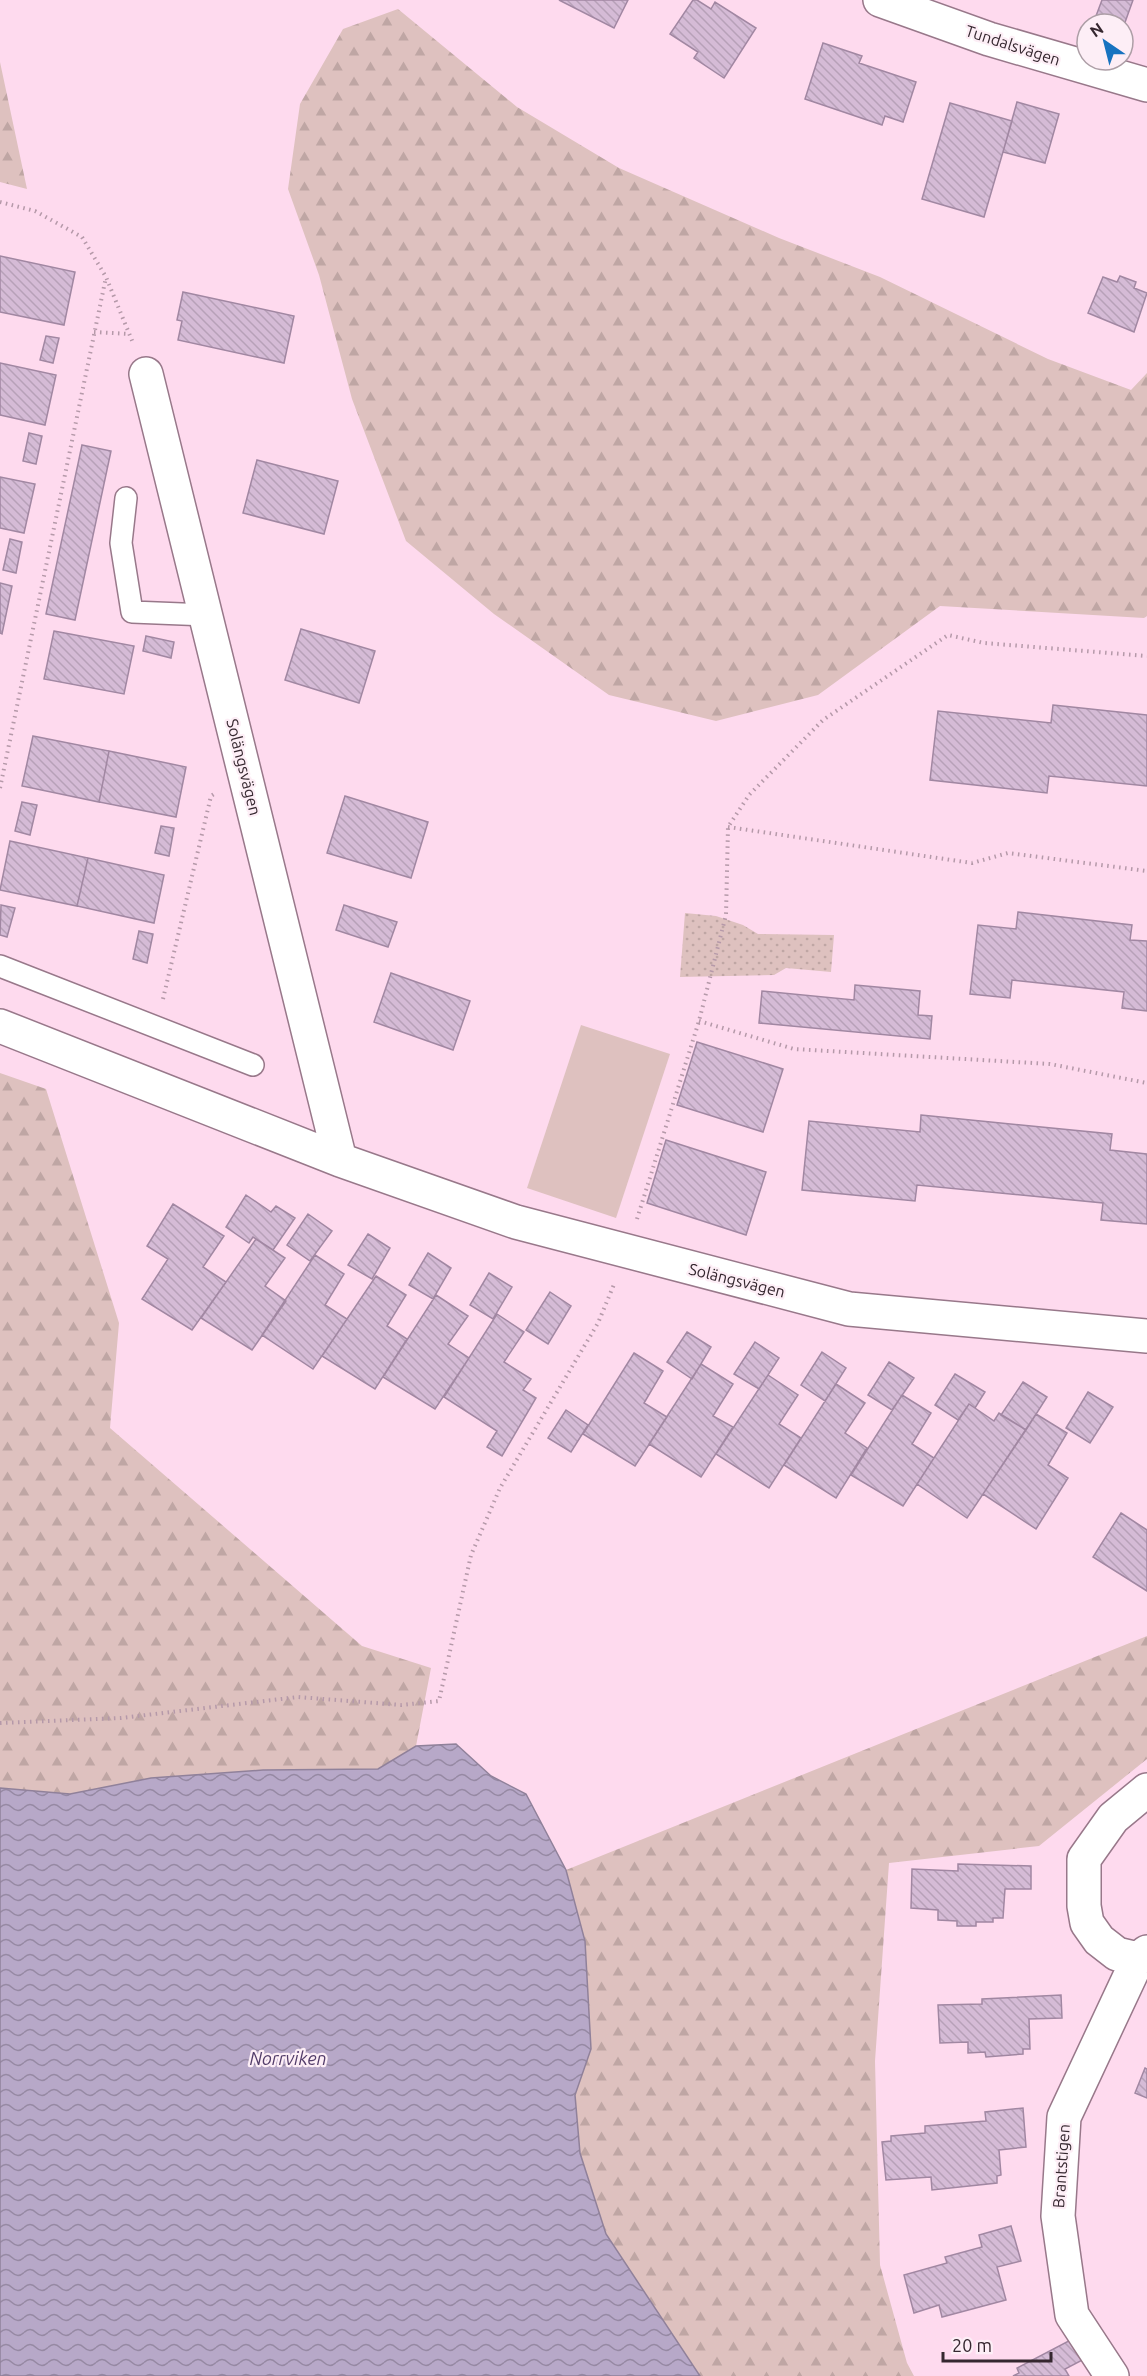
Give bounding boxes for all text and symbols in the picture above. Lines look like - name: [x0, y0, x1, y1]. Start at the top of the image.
- north arrow: [1075, 12, 1135, 72]
- text: N: [1086, 19, 1106, 41]
- street label: Tundalsvägen: [963, 21, 1063, 69]
- street label: Solängsvägen: [223, 717, 265, 817]
- street label: Solängsvägen: [687, 1259, 787, 1301]
- water label: Norrviken: [249, 2048, 327, 2068]
- street label: Brantstigen: [1049, 2123, 1073, 2209]
- scale bar: [943, 2325, 1051, 2363]
- text: 20 m: [952, 2335, 992, 2355]

